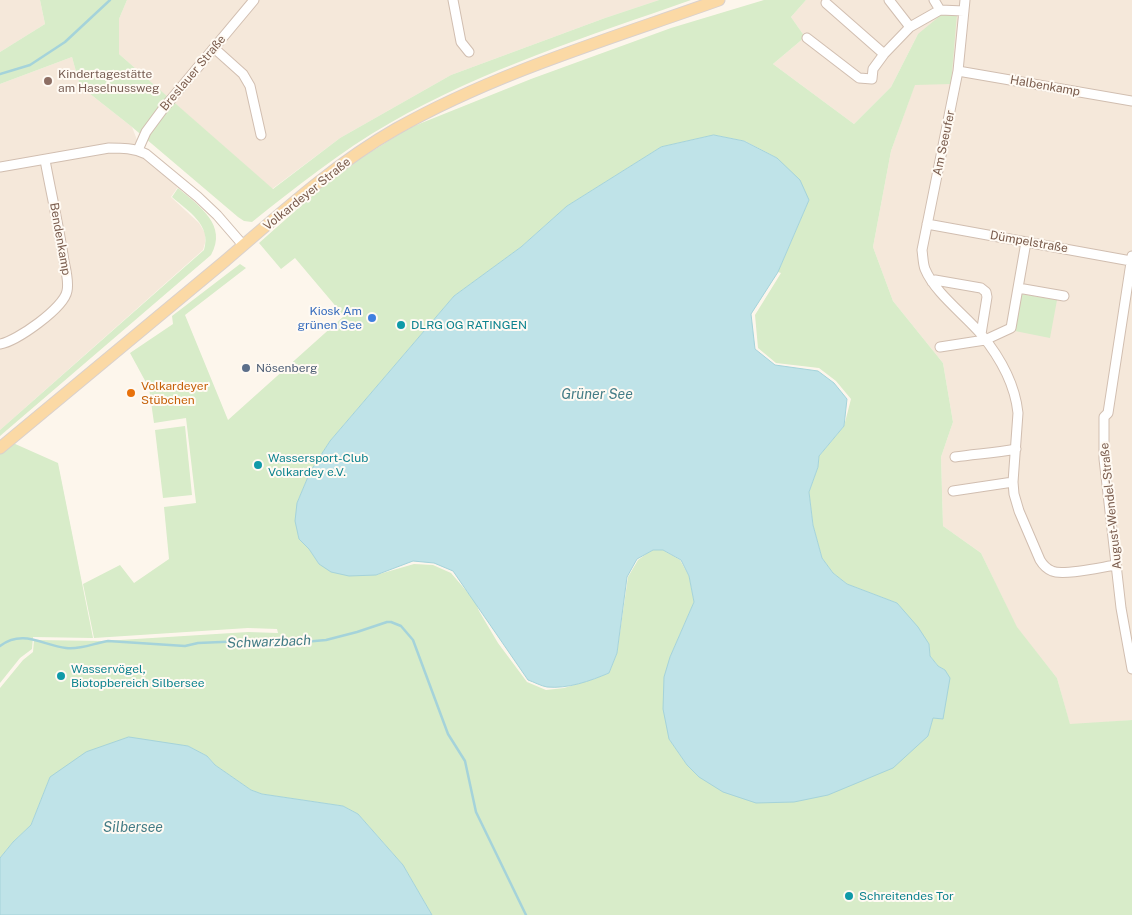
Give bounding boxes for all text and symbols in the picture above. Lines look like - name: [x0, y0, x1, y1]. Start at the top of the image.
- street label: Breslauer Straße: [157, 32, 229, 114]
- place label: Kindertagestätte am Haselnussweg: [58, 67, 160, 95]
- street label: Halbenkamp: [1009, 73, 1081, 99]
- marker: Kindertagestätte am Haselnussweg: [42, 75, 54, 87]
- street label: Am Seeufer: [930, 109, 958, 177]
- street label: Volkardeyer Straße: [261, 155, 353, 233]
- street label: Bendenkamp: [47, 202, 73, 276]
- street label: Dümpelstraße: [989, 228, 1069, 256]
- place label: Kiosk Am grünen See: [298, 304, 362, 332]
- marker: Kiosk Am grünen See: [366, 312, 378, 324]
- place label: DLRG OG RATINGEN: [411, 318, 527, 332]
- marker: DLRG OG RATINGEN: [395, 319, 407, 331]
- place label: Nösenberg: [256, 361, 317, 375]
- marker: Nösenberg: [240, 362, 252, 374]
- place label: Volkardeyer Stübchen: [141, 379, 208, 407]
- marker: Volkardeyer Stübchen: [125, 387, 137, 399]
- water label: Grüner See: [561, 387, 633, 403]
- street label: August-Wendel-Straße: [1097, 442, 1125, 570]
- place label: Wassersport-Club Volkardey e.V.: [268, 451, 368, 479]
- marker: Wassersport-Club Volkardey e.V.: [252, 459, 264, 471]
- water label: Schwarzbach: [227, 632, 311, 652]
- place label: Wasservögel, Biotopbereich Silbersee: [71, 662, 205, 690]
- marker: Wasservögel, Biotopbereich Silbersee: [55, 670, 67, 682]
- water label: Silbersee: [103, 820, 163, 836]
- place label: Schreitendes Tor: [859, 889, 954, 903]
- marker: Schreitendes Tor: [843, 890, 855, 902]

